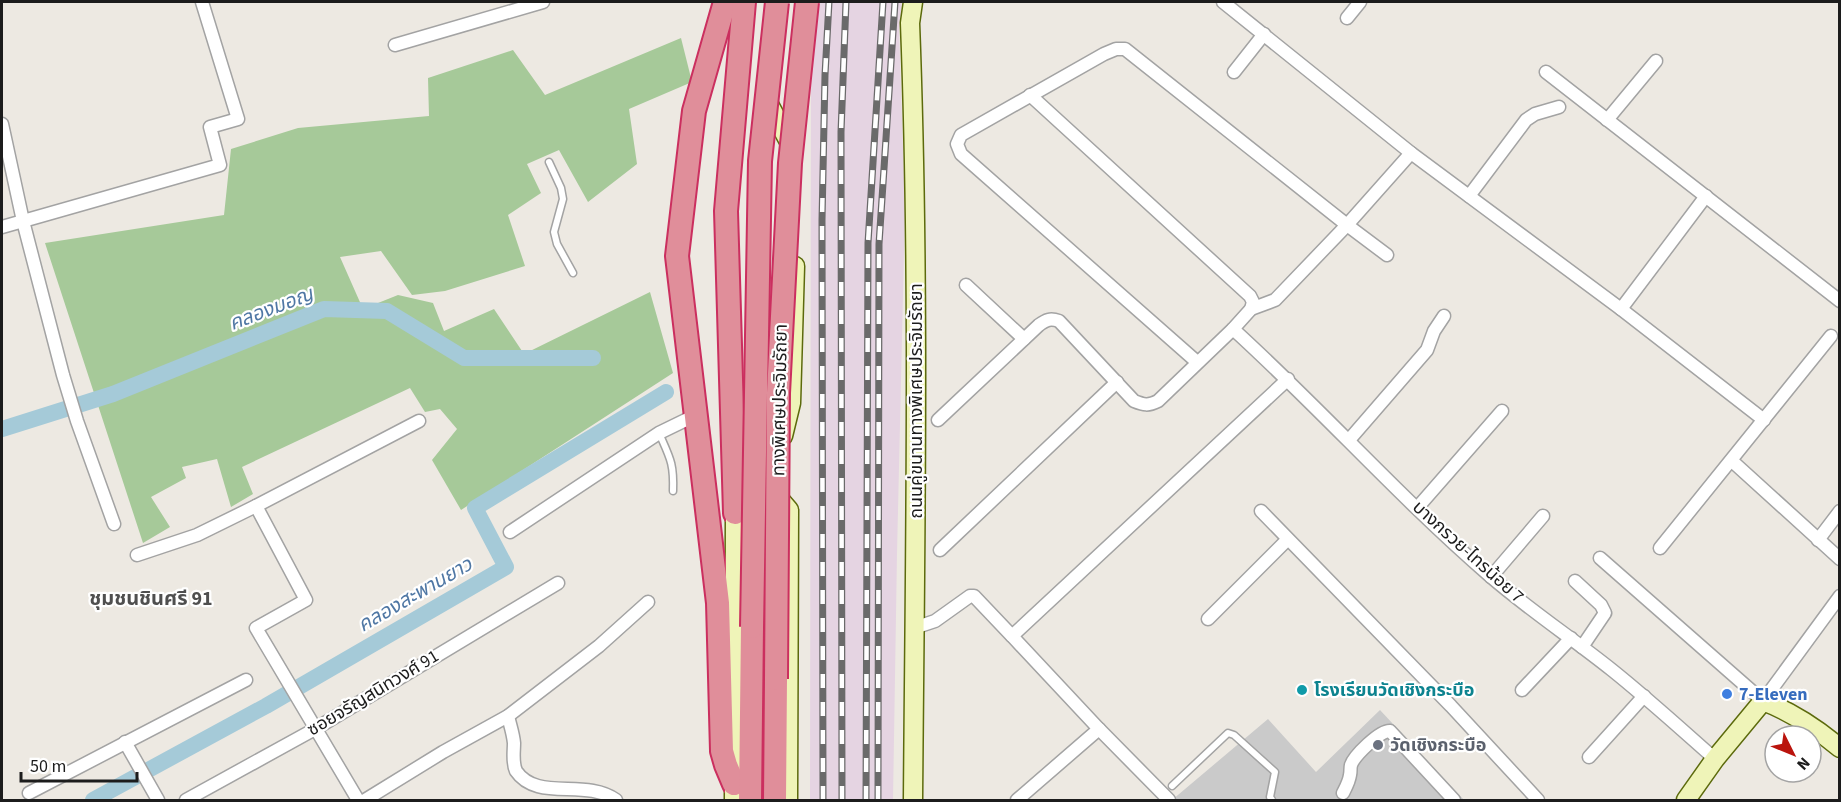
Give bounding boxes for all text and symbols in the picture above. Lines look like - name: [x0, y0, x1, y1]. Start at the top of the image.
- water label: คลองมอญ: [225, 280, 319, 338]
- street label: ถนนคู่ขนานทางพิเศษประจิมรัถยา: [904, 283, 929, 519]
- street label: ทางพิเศษประจิมรัถยา: [766, 324, 794, 476]
- street label: บางกรวย-ไทรน้อย 7: [1407, 495, 1529, 609]
- water label: คลองสะพานยาว: [352, 550, 479, 639]
- district label: ชุมชนชินศรี 91: [89, 585, 213, 613]
- street label: ซอยจรัญสนิทวงศ์ 91: [303, 644, 443, 742]
- place label: โรงเรียนวัดเชิงกระบือ: [1314, 678, 1474, 703]
- place label: 7-Eleven: [1739, 682, 1808, 707]
- marker: โรงเรียนวัดเชิงกระบือ: [1295, 683, 1309, 697]
- marker: 7-Eleven: [1720, 687, 1734, 701]
- north arrow: [1763, 724, 1823, 784]
- place label: วัดเชิงกระบือ: [1390, 733, 1486, 758]
- marker: วัดเชิงกระบือ: [1371, 738, 1385, 752]
- scale bar: [21, 745, 136, 783]
- text: N: [1792, 752, 1815, 775]
- text: 50 m: [30, 754, 66, 779]

